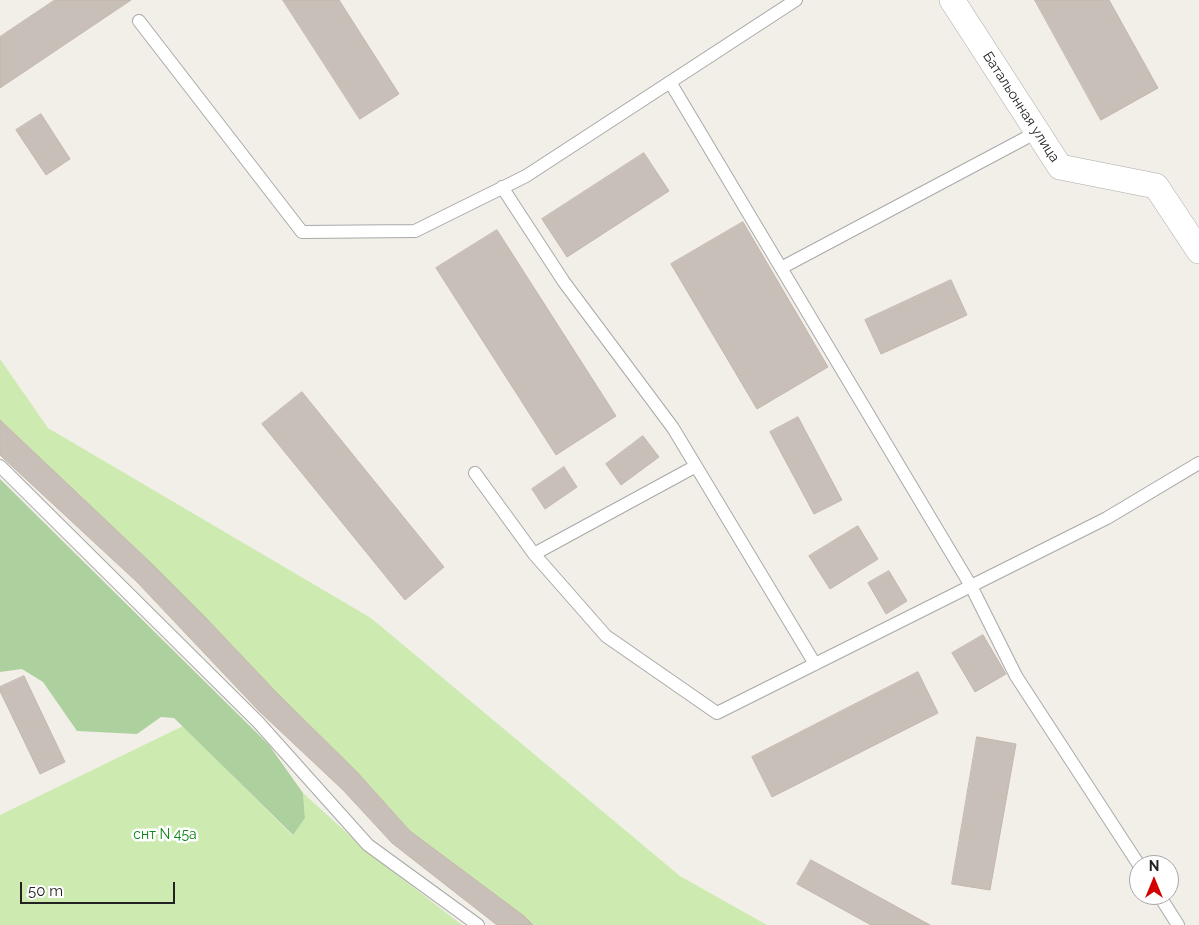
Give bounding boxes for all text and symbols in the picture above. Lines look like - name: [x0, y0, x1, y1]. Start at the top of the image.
- street label: Батальонная улица: [979, 49, 1063, 165]
- park label: снт N 45а: [133, 827, 197, 843]
- north arrow: [1129, 855, 1179, 905]
- text: N: [1149, 858, 1159, 874]
- scale bar: [22, 872, 178, 904]
- text: 50 m: [28, 882, 63, 900]

